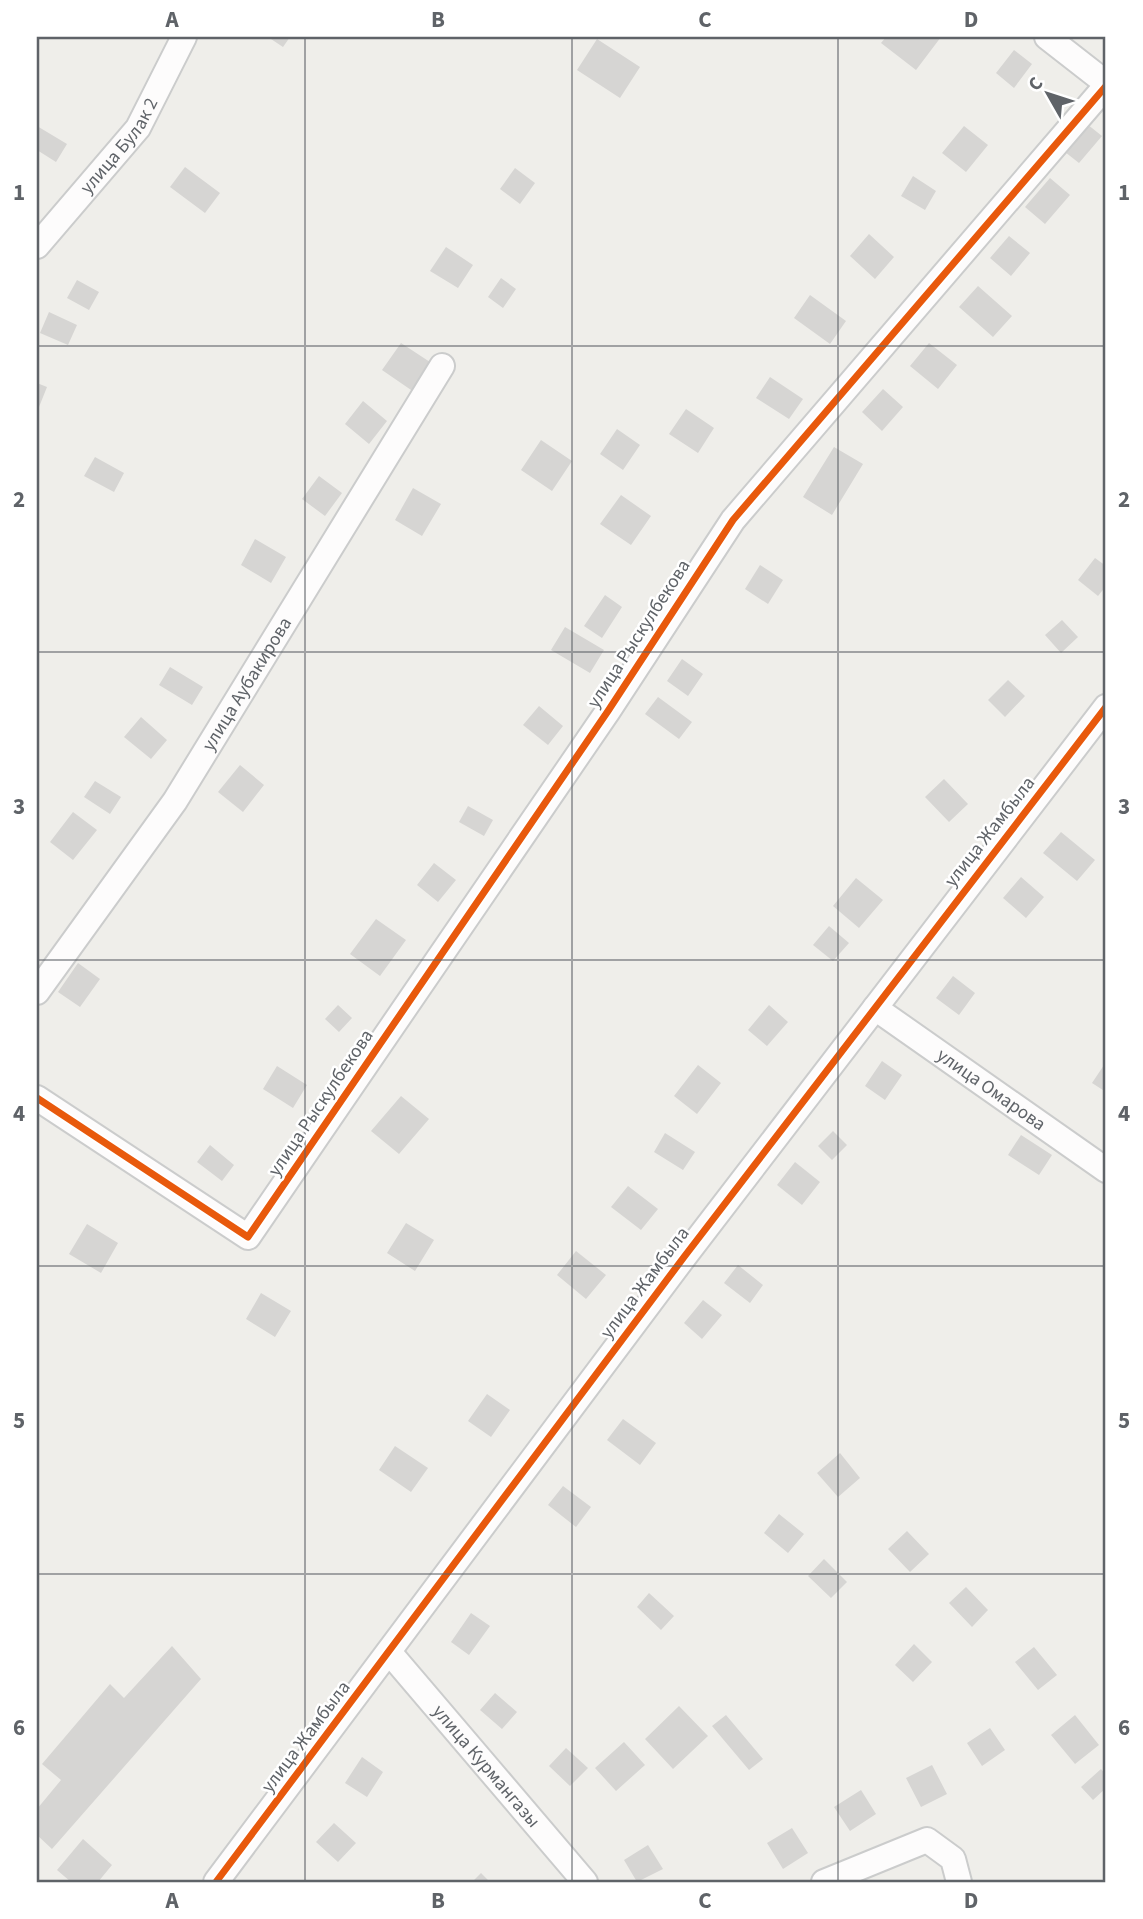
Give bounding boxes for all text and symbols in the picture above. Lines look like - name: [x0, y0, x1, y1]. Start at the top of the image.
- text: A: [164, 3, 179, 36]
- text: B: [431, 3, 445, 36]
- text: C: [698, 3, 712, 36]
- text: D: [964, 3, 978, 36]
- north arrow: [1014, 60, 1084, 130]
- text: С: [1022, 71, 1050, 97]
- street label: улица Булак 2: [74, 93, 165, 200]
- text: 1: [13, 176, 25, 209]
- text: 1: [1118, 176, 1130, 209]
- text: 2: [13, 483, 25, 516]
- text: 2: [1118, 483, 1130, 516]
- street label: улица Рыскулбекова: [581, 554, 697, 714]
- street label: улица Аубакирова: [195, 612, 298, 756]
- street label: улица Жамбыла: [938, 771, 1042, 893]
- text: 3: [13, 790, 25, 823]
- text: 3: [1118, 790, 1130, 823]
- street label: улица Рыскулбекова: [262, 1024, 380, 1182]
- street label: улица Омарова: [931, 1042, 1051, 1137]
- text: 4: [13, 1097, 25, 1130]
- text: 4: [1118, 1097, 1130, 1130]
- street label: улица Жамбыла: [594, 1221, 696, 1345]
- text: 5: [13, 1404, 25, 1437]
- text: 5: [1118, 1404, 1130, 1437]
- street label: улица Жамбыла: [255, 1675, 357, 1799]
- street label: улица Курмангазы: [426, 1699, 547, 1834]
- text: 6: [13, 1711, 25, 1744]
- text: 6: [1118, 1711, 1130, 1744]
- text: A: [164, 1884, 179, 1917]
- text: B: [431, 1884, 445, 1917]
- text: C: [698, 1884, 712, 1917]
- text: D: [964, 1884, 978, 1917]

